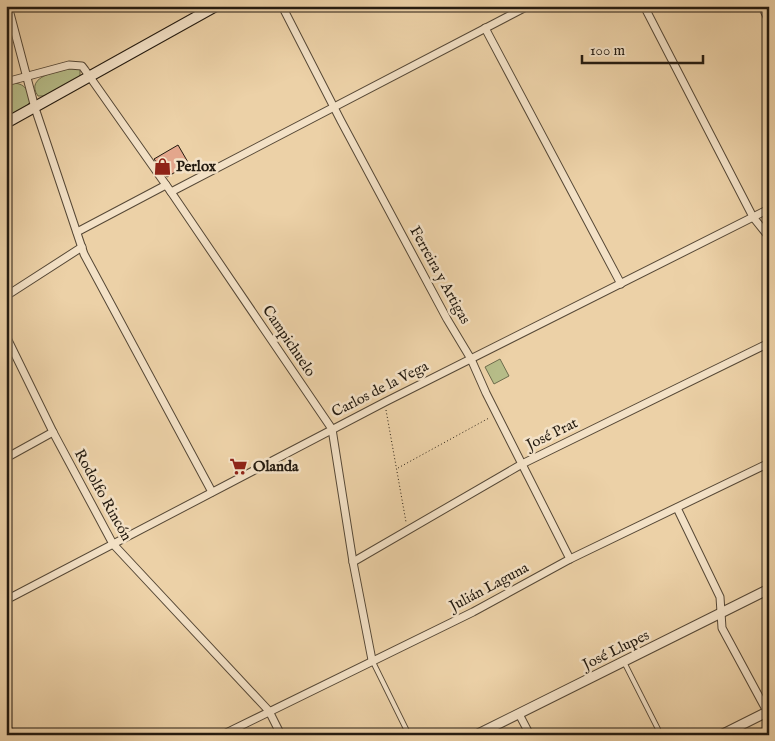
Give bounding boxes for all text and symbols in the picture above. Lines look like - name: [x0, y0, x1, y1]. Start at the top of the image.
- scale bar: [582, 32, 704, 64]
- text: 100 m: [590, 41, 626, 60]
- shop icon: Perlox: [152, 156, 172, 176]
- place label: Perlox: [176, 157, 217, 176]
- street label: Ferreira y Artigas: [405, 223, 475, 327]
- street label: Campichuelo: [258, 302, 320, 380]
- street label: Carlos de la Vega: [328, 356, 432, 422]
- street label: José Prat: [521, 413, 581, 455]
- street label: Rodolfo Rincón: [70, 446, 136, 544]
- supermarket icon: Olanda: [229, 456, 249, 476]
- place label: Olanda: [253, 457, 299, 476]
- street label: Julián Laguna: [444, 558, 532, 617]
- street label: José Llupes: [578, 626, 653, 675]

